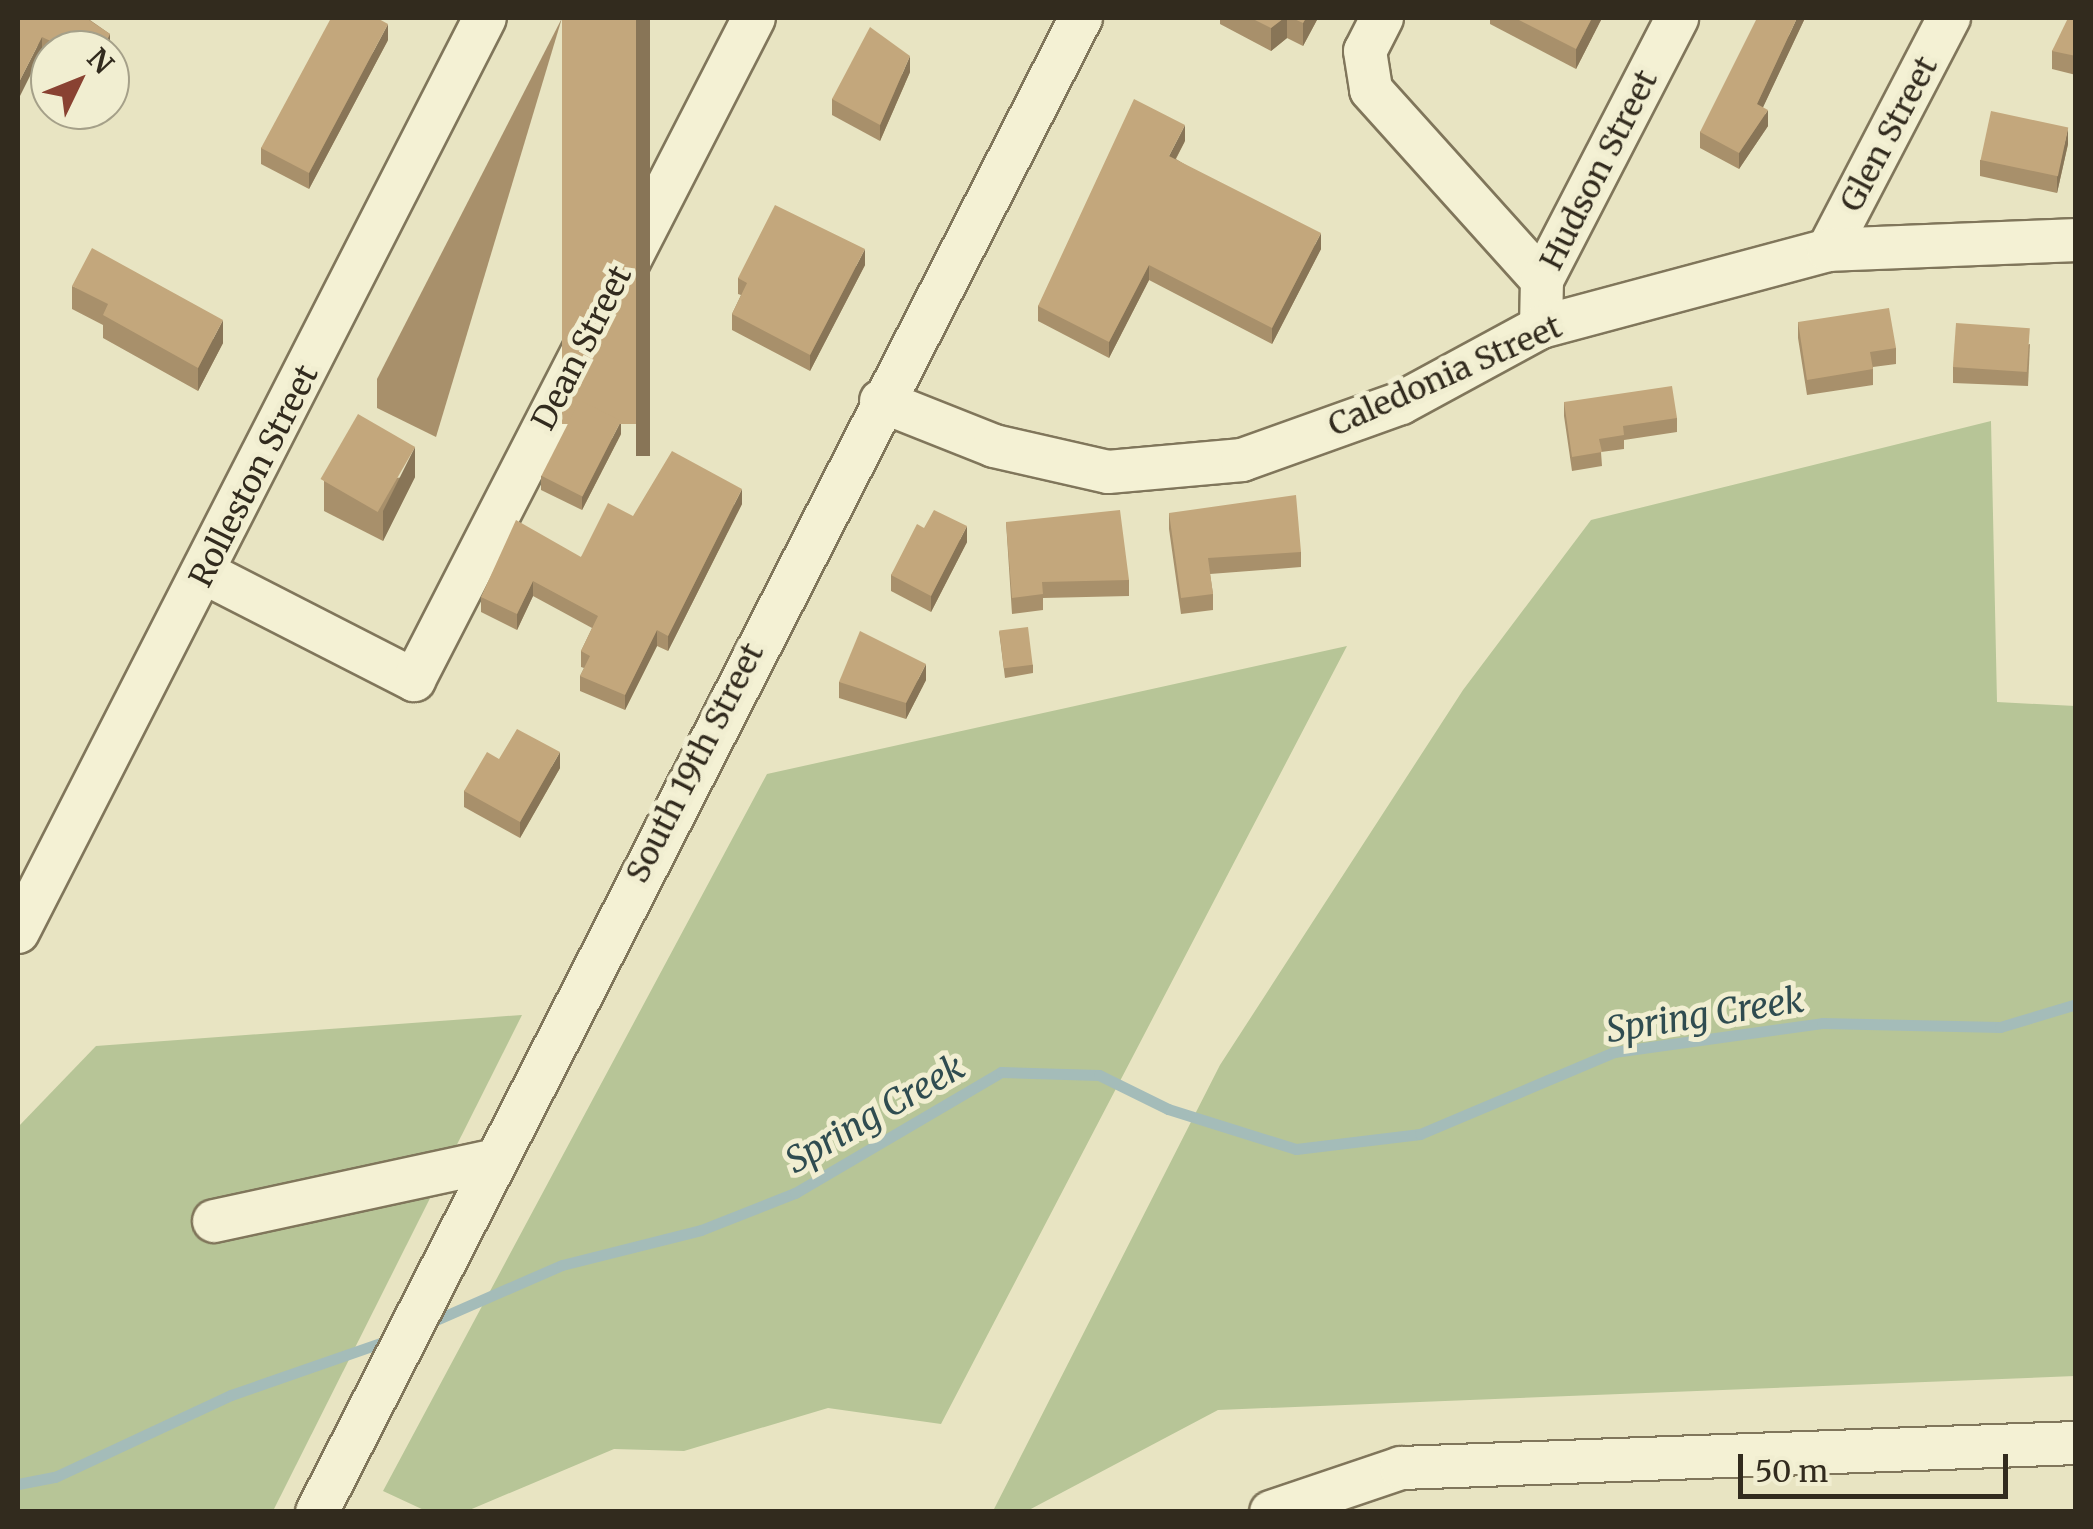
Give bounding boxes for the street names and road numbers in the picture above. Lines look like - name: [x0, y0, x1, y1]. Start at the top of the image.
- street label: Glen Street: [1832, 50, 1946, 218]
- street label: Hudson Street: [1532, 64, 1666, 276]
- street label: Dean Street: [524, 260, 640, 436]
- street label: Caledonia Street: [1322, 307, 1568, 445]
- street label: Rolleston Street: [182, 359, 326, 593]
- street label: South 19th Street: [618, 637, 772, 889]

